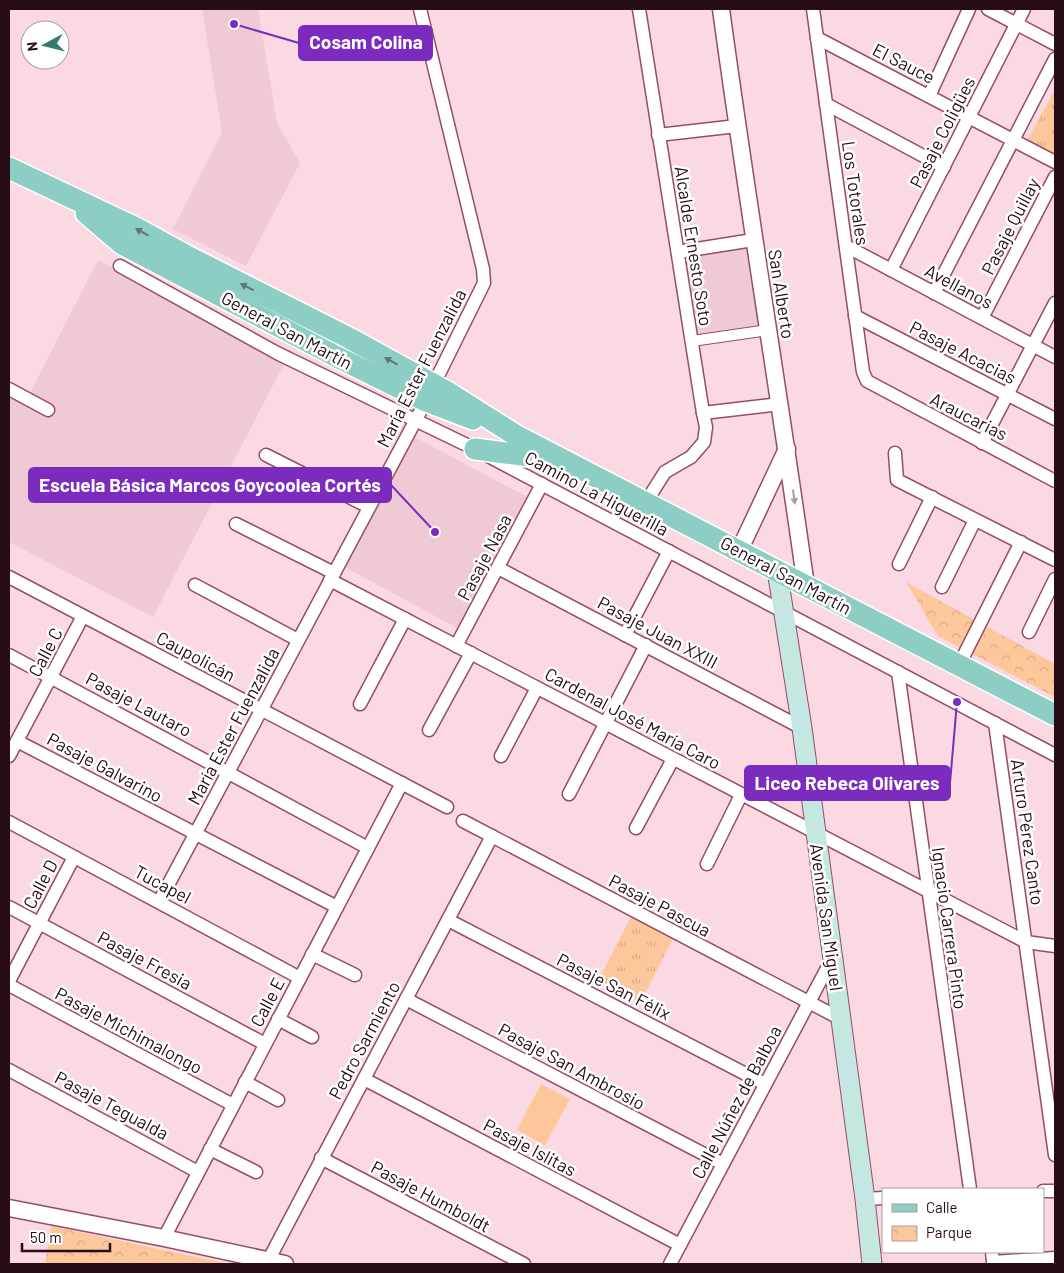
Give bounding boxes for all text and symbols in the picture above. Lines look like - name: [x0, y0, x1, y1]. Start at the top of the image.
- north arrow: [20, 20, 70, 70]
- callout: Cosam Colina: [299, 26, 432, 60]
- text: Cosam Colina: [309, 30, 423, 53]
- street label: El Sauce: [869, 38, 939, 88]
- text: N: [23, 41, 41, 52]
- street label: Pasaje Coligües: [904, 73, 980, 191]
- street label: Los Totorales: [838, 139, 874, 247]
- street label: Alcalde Ernesto Soto: [670, 164, 718, 328]
- street label: Pasaje Quillay: [976, 174, 1044, 278]
- one-way arrow: [136, 227, 149, 236]
- street label: San Alberto: [764, 248, 800, 340]
- street label: Avellanos: [921, 259, 997, 313]
- one-way arrow: [240, 283, 254, 291]
- street label: María Ester Fuenzalida: [372, 285, 470, 451]
- street label: General San Martín: [218, 286, 356, 374]
- street label: Pasaje Acacias: [906, 316, 1020, 388]
- one-way arrow: [384, 357, 398, 365]
- street label: Araucarias: [927, 387, 1011, 445]
- street label: Camino La Higuerilla: [521, 446, 673, 540]
- callout: Escuela Básica Marcos Goycoolea Cortés: [29, 468, 391, 502]
- text: Escuela Básica Marcos Goycoolea Cortés: [39, 473, 381, 496]
- one-way arrow: [790, 489, 798, 505]
- street label: Pasaje Nasa: [452, 510, 516, 604]
- street label: General San Martín: [717, 531, 855, 619]
- street label: Pasaje Juan XXIII: [594, 591, 722, 673]
- street label: Calle C: [23, 624, 67, 680]
- street label: Caupolicán: [153, 626, 239, 686]
- street label: María Ester Fuenzalida: [182, 644, 284, 808]
- street label: Cardenal José María Caro: [541, 662, 725, 774]
- street label: Pasaje Lautaro: [82, 667, 196, 741]
- street label: Pasaje Galvarino: [44, 727, 166, 807]
- street label: Arturo Pérez Canto: [1007, 758, 1049, 906]
- callout: Liceo Rebeca Olivares: [745, 766, 950, 800]
- text: Liceo Rebeca Olivares: [754, 771, 940, 794]
- street label: Avenida San Miguel: [806, 842, 848, 992]
- street label: Ignacio Carrera Pinto: [928, 846, 972, 1010]
- street label: Calle D: [18, 856, 62, 912]
- street label: Tucapel: [131, 860, 195, 908]
- street label: Pasaje Pascua: [605, 869, 715, 941]
- street label: Pasaje Fresia: [94, 926, 196, 994]
- street label: Pasaje San Félix: [553, 948, 675, 1024]
- street label: Calle E: [245, 974, 289, 1030]
- street label: Pedro Sarmiento: [324, 977, 404, 1103]
- street label: Pasaje Michimalongo: [52, 982, 206, 1078]
- street label: Pasaje San Ambrosio: [495, 1018, 649, 1114]
- street label: Calle Núñez de Balboa: [686, 1022, 786, 1182]
- street label: Pasaje Tegualda: [51, 1066, 173, 1144]
- street label: Pasaje Islitas: [480, 1113, 580, 1181]
- street label: Pasaje Humboldt: [368, 1155, 494, 1237]
- legend: [882, 1188, 1044, 1253]
- text: Calle: [926, 1198, 958, 1216]
- scale bar: [22, 1220, 110, 1252]
- text: Parque: [926, 1223, 972, 1241]
- text: 50 m: [30, 1228, 62, 1246]

